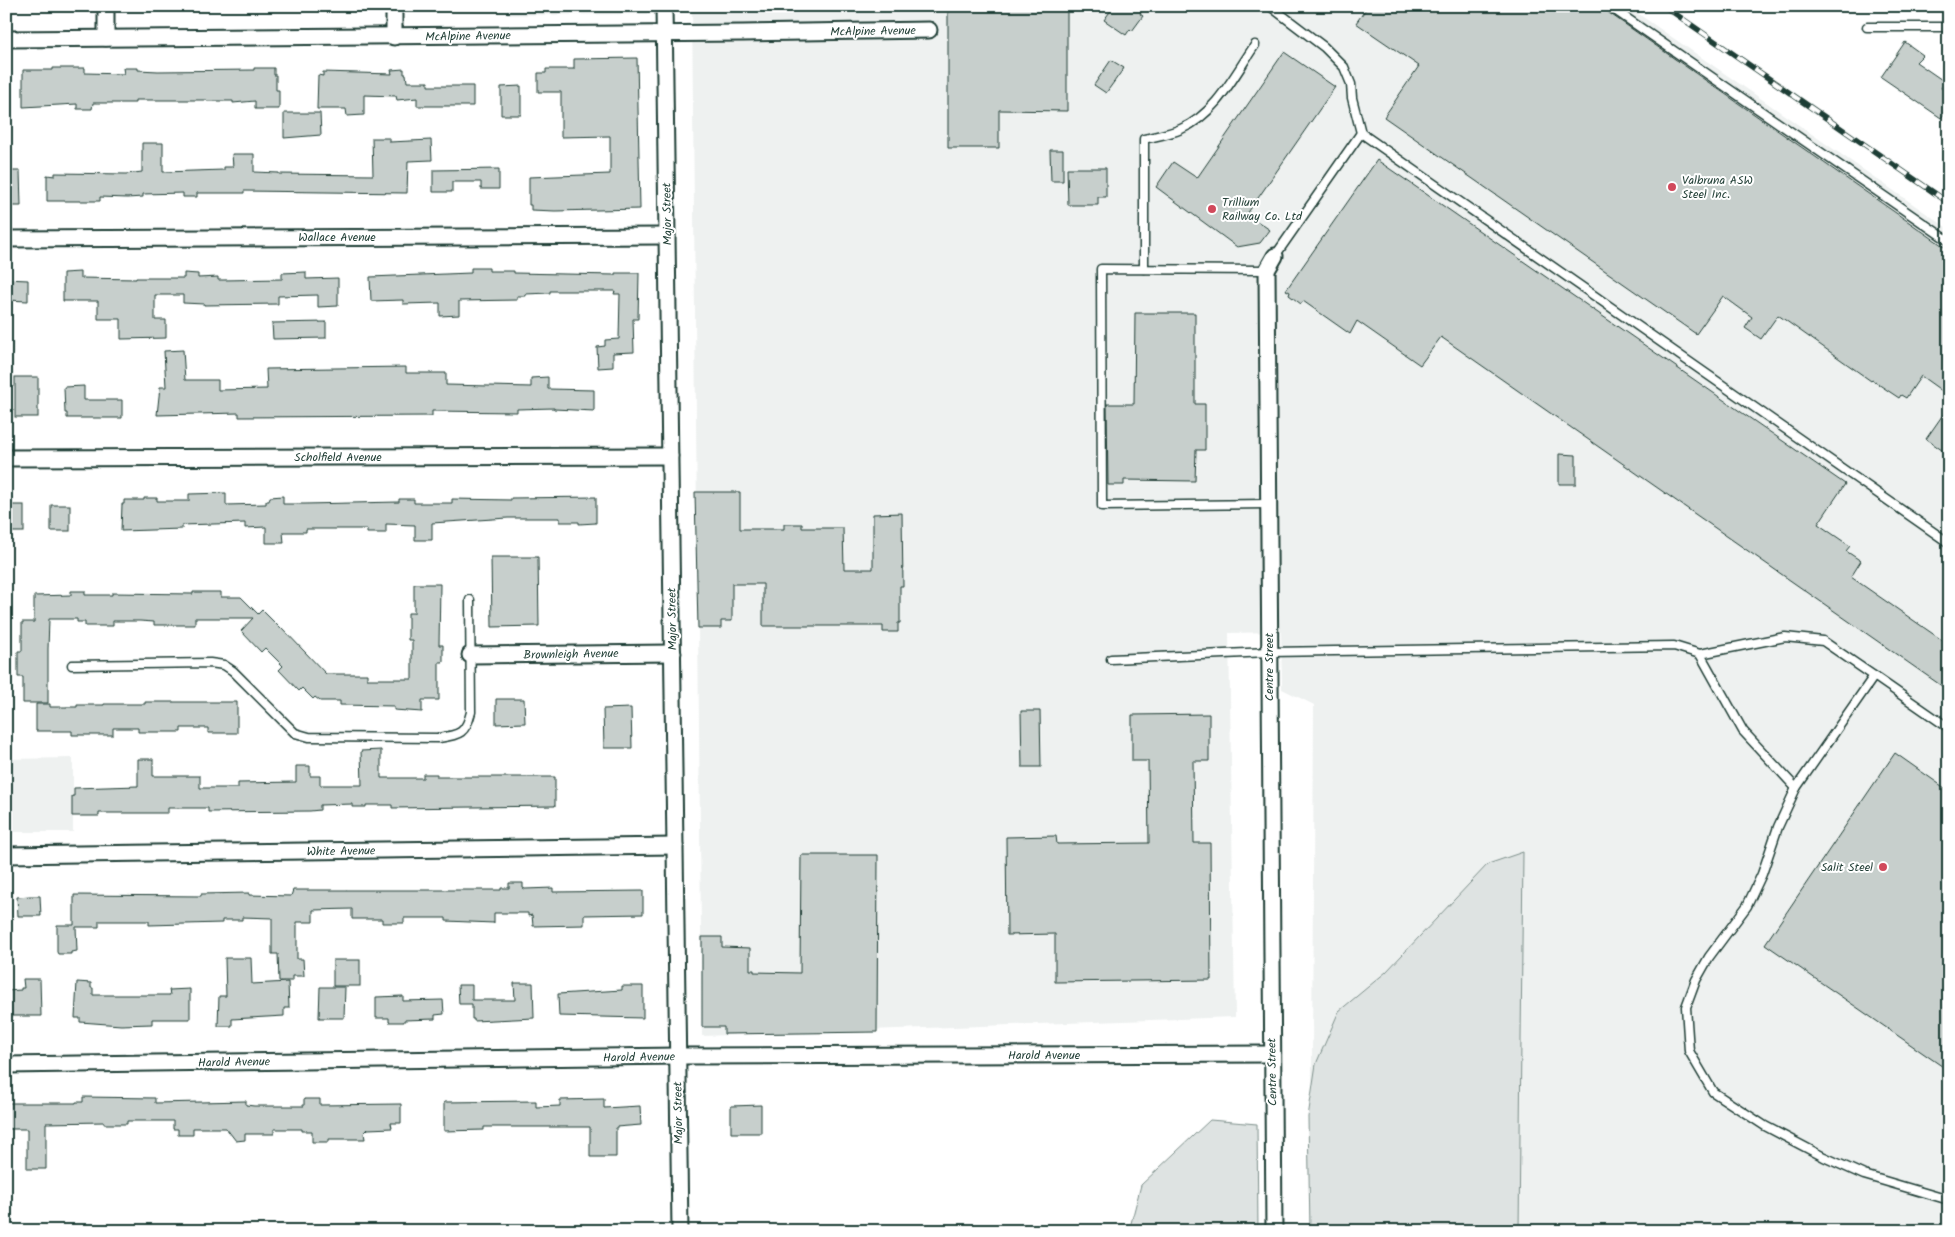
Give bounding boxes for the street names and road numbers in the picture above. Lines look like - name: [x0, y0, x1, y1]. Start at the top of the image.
- street label: McAlpine Avenue: [830, 21, 917, 42]
- street label: McAlpine Avenue: [425, 26, 512, 47]
- street label: Major Street: [657, 182, 678, 246]
- street label: Wallace Avenue: [298, 228, 376, 247]
- street label: Scholfield Avenue: [294, 448, 382, 467]
- street label: Major Street: [662, 587, 683, 651]
- street label: Centre Street: [1260, 633, 1279, 701]
- street label: Brownleigh Avenue: [523, 644, 619, 665]
- street label: White Avenue: [306, 841, 376, 862]
- street label: Centre Street: [1262, 1037, 1283, 1106]
- street label: Harold Avenue: [1008, 1046, 1081, 1065]
- street label: Harold Avenue: [603, 1047, 676, 1068]
- street label: Harold Avenue: [198, 1052, 271, 1073]
- street label: Major Street: [668, 1081, 689, 1145]

